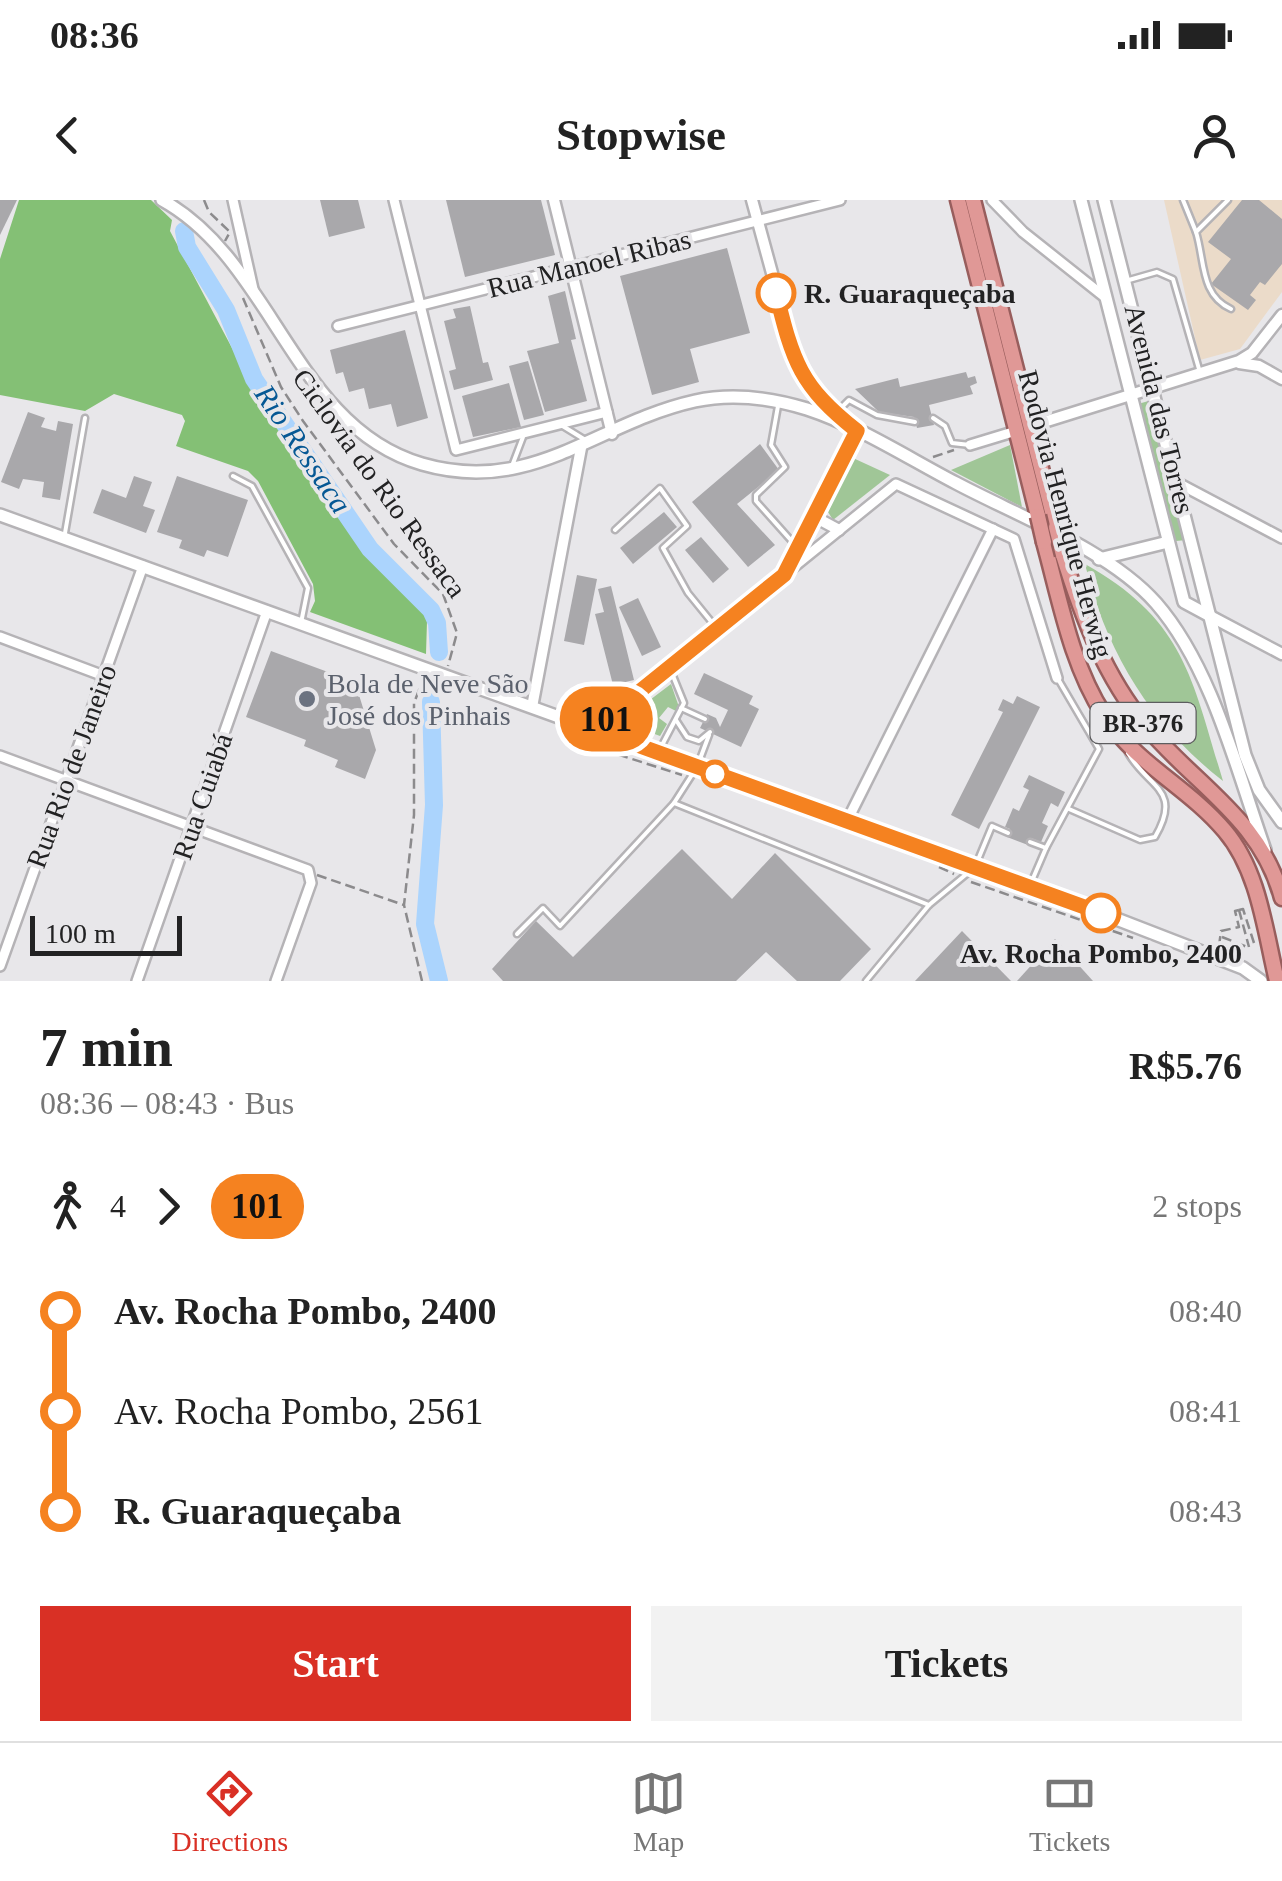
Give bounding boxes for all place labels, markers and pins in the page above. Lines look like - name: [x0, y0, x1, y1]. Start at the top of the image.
- marker: R. Guaraqueçaba: [757, 274, 795, 312]
- place label: R. Guaraqueçaba: [804, 278, 1016, 309]
- place label: Bola de Neve São José dos Pinhais: [327, 668, 528, 731]
- marker: Bola de Neve São José dos Pinhais: [296, 688, 318, 710]
- unlabelled marker: [702, 761, 728, 787]
- marker: Av. Rocha Pombo, 2400: [1082, 894, 1120, 932]
- place label: Av. Rocha Pombo, 2400: [960, 938, 1242, 969]

